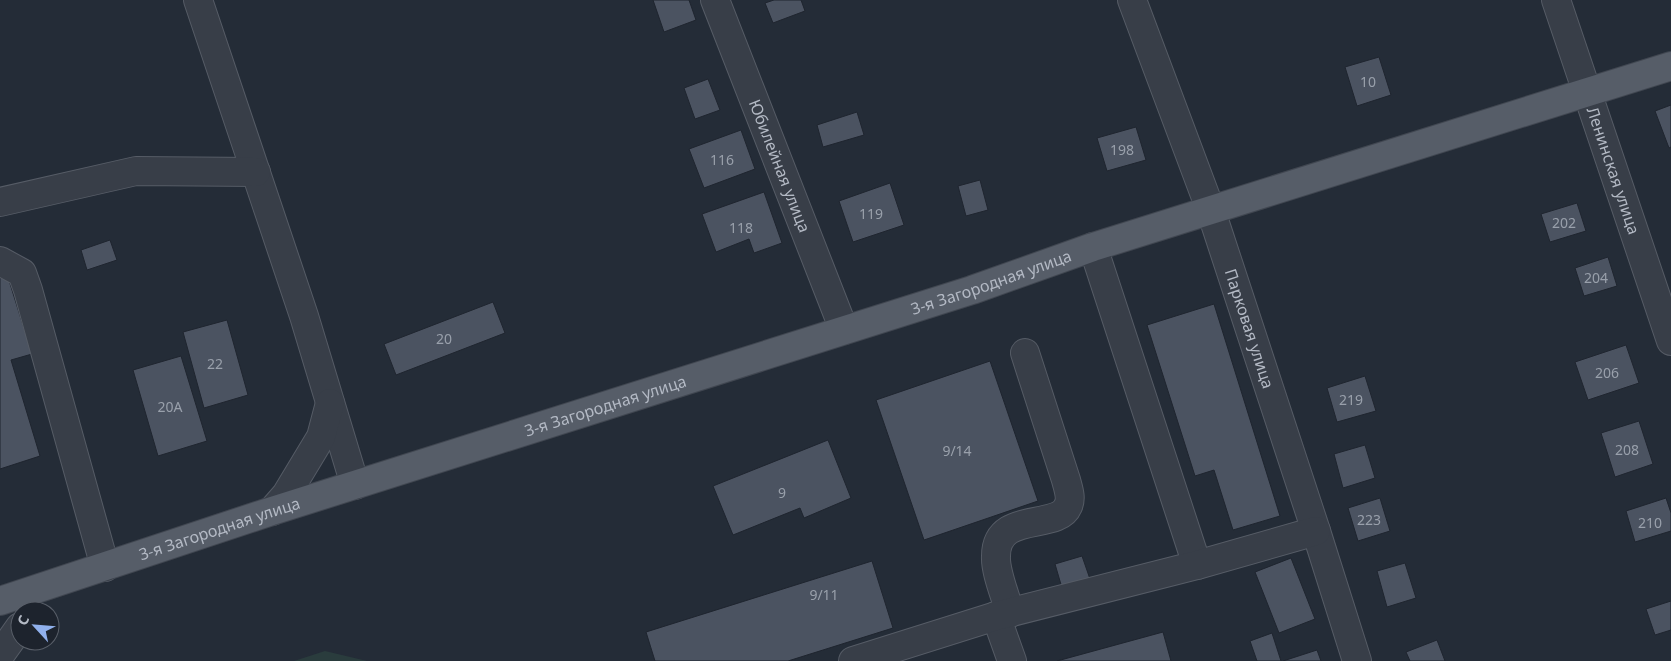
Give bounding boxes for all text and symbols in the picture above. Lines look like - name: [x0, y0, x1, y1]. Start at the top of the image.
- house number: 10: [1360, 72, 1376, 91]
- street label: Юбилейная улица: [744, 96, 816, 236]
- street label: Ленинская улица: [1582, 104, 1645, 237]
- house number: 198: [1110, 140, 1134, 159]
- house number: 116: [710, 150, 734, 169]
- house number: 119: [859, 204, 883, 223]
- house number: 202: [1552, 213, 1576, 232]
- house number: 118: [729, 218, 753, 237]
- street label: 3-я Загородная улица: [908, 245, 1074, 320]
- street label: Парковая улица: [1220, 266, 1279, 391]
- house number: 204: [1584, 268, 1608, 287]
- house number: 20: [436, 329, 452, 348]
- house number: 22: [207, 354, 223, 373]
- house number: 206: [1595, 363, 1619, 382]
- street label: 3-я Загородная улица: [522, 370, 689, 442]
- house number: 219: [1339, 390, 1363, 409]
- house number: 20А: [158, 397, 183, 416]
- house number: 208: [1615, 440, 1639, 459]
- house number: 9/14: [942, 441, 972, 460]
- house number: 9: [778, 483, 786, 502]
- street label: 3-я Загородная улица: [136, 492, 303, 565]
- house number: 223: [1357, 510, 1381, 529]
- house number: 210: [1638, 513, 1662, 532]
- house number: 9/11: [809, 585, 839, 604]
- north arrow: [10, 601, 60, 651]
- text: С: [12, 612, 33, 628]

